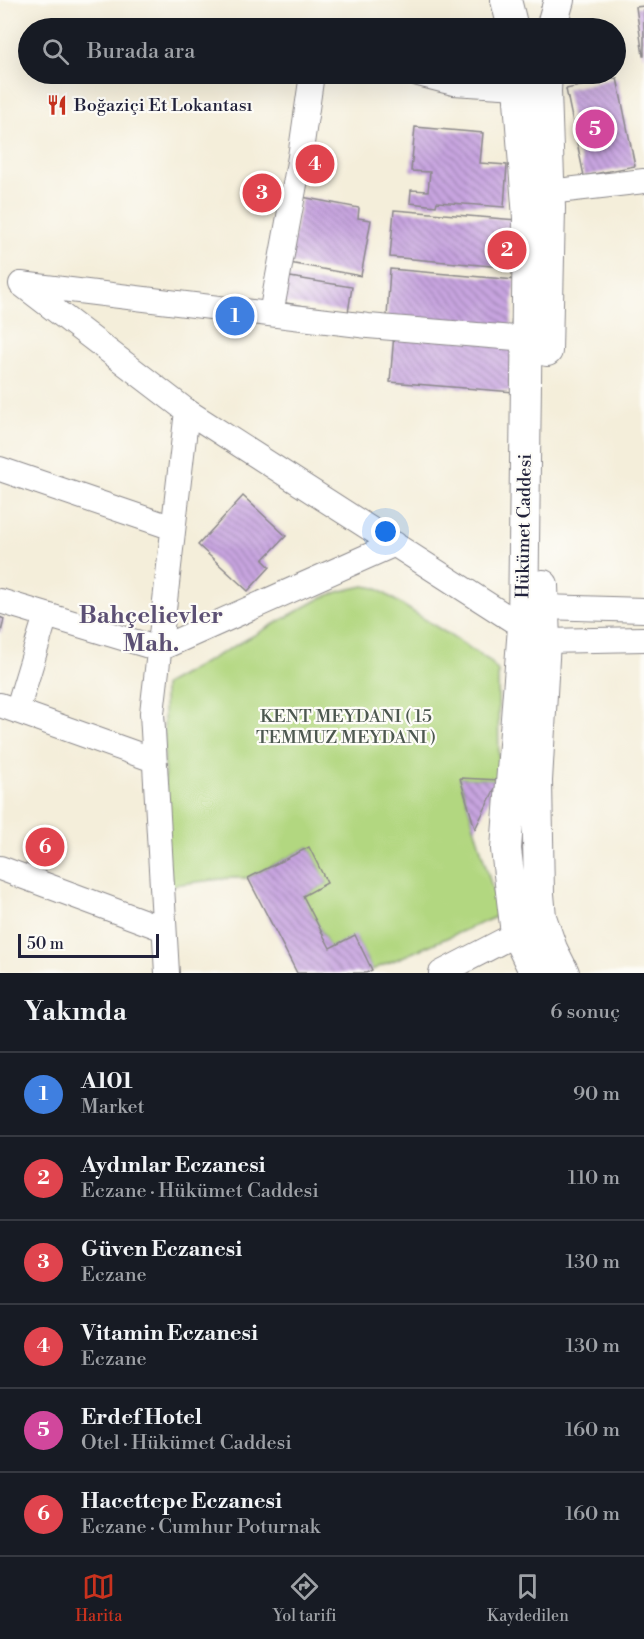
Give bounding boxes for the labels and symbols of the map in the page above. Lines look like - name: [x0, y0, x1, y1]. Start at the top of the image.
- restaurant icon: Boğaziçi Et Lokantası: [45, 93, 69, 117]
- place label: Boğaziçi Et Lokantası: [73, 94, 253, 117]
- pin: 5: [576, 106, 614, 152]
- pin: 4: [296, 142, 334, 186]
- pin: 3: [242, 170, 282, 216]
- pin: 2: [488, 228, 526, 272]
- pin: 1: [216, 294, 254, 338]
- street label: Hükümet Caddesi: [511, 453, 537, 599]
- your location: [371, 517, 400, 546]
- district label: Bahçelievler Mah.: [79, 601, 223, 659]
- park label: KENT MEYDANI ( 15 TEMMUZ MEYDANI ): [256, 705, 436, 749]
- pin: 6: [26, 824, 64, 870]
- scale bar: [18, 931, 159, 959]

